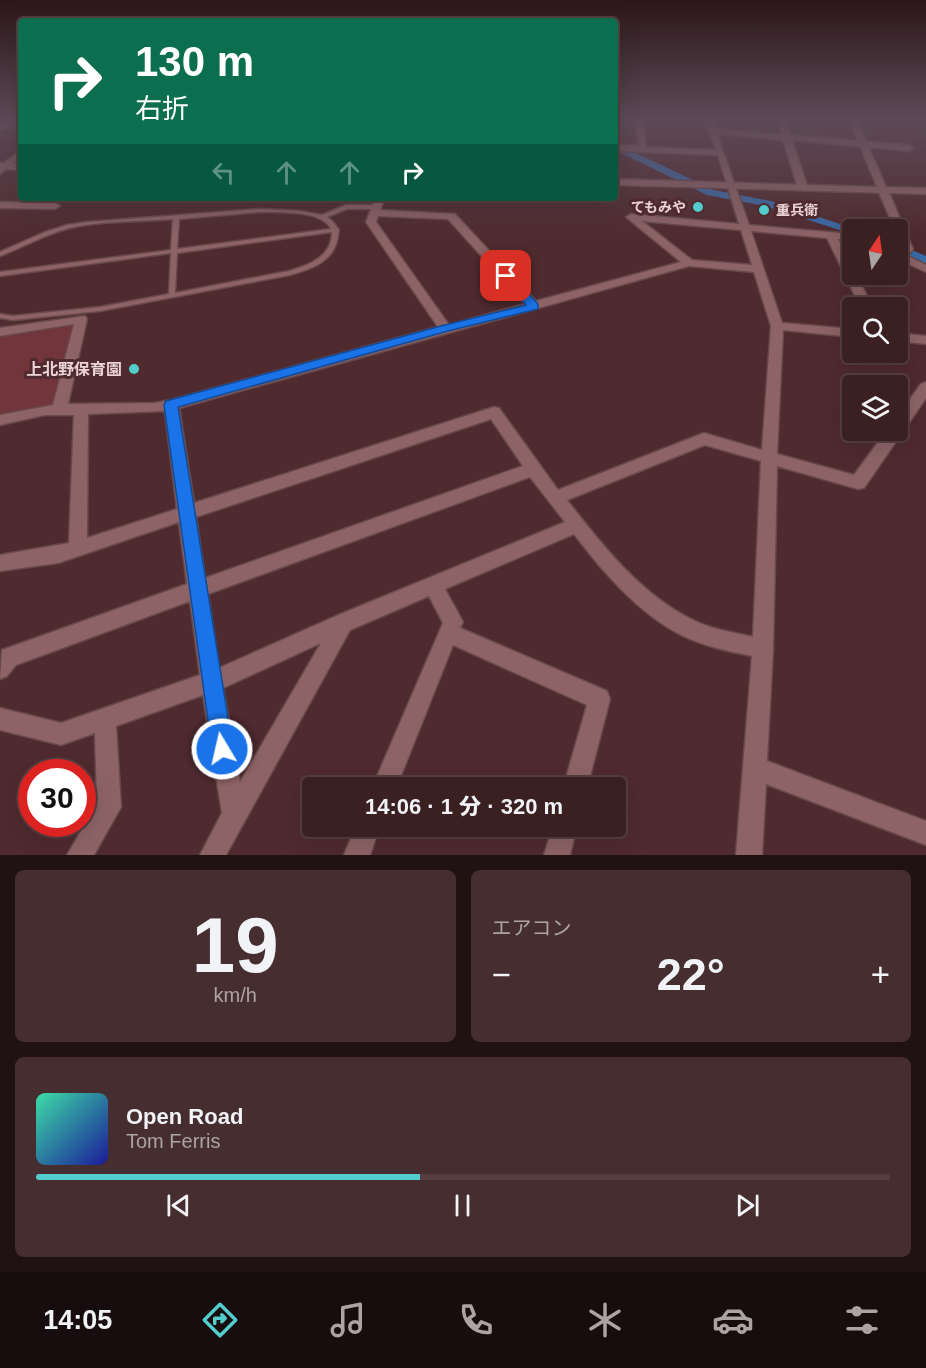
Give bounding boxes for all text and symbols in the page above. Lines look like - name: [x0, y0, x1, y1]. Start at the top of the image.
- text: 130 m: [135, 38, 254, 85]
- icon: right: [36, 42, 114, 120]
- text: 右折: [135, 94, 189, 124]
- icon: left: [207, 156, 240, 189]
- icon: ahead: [270, 156, 303, 189]
- icon: ahead: [333, 156, 366, 189]
- icon: right: [396, 156, 429, 189]
- place label: てもみや: [631, 199, 686, 215]
- marker: てもみや: [691, 200, 705, 214]
- place label: 重兵衛: [776, 202, 818, 218]
- marker: 重兵衛: [757, 203, 771, 217]
- north arrow: [842, 219, 908, 285]
- map controls: [842, 219, 908, 441]
- pin: [480, 250, 531, 301]
- icon: arrive: [489, 259, 522, 292]
- button: search: [842, 297, 908, 363]
- place label: 上北野保育園: [26, 361, 122, 378]
- marker: 上北野保育園: [127, 362, 141, 376]
- button: layers: [842, 375, 908, 441]
- position arrow: [190, 717, 254, 781]
- speed limit sign: 30: [18, 759, 96, 837]
- text: 14:06 · 1 分 · 320 m: [365, 794, 563, 819]
- text: 19: [192, 901, 279, 989]
- text: エアコン: [492, 917, 572, 939]
- text: 22°: [657, 949, 725, 1000]
- text: −: [492, 956, 511, 993]
- text: +: [871, 956, 890, 993]
- text: km/h: [214, 984, 257, 1006]
- text: Open Road: [126, 1104, 243, 1129]
- text: Tom Ferris: [126, 1130, 220, 1152]
- icon: previous: [162, 1189, 195, 1222]
- icon: pause: [446, 1189, 479, 1222]
- icon: next: [731, 1189, 764, 1222]
- icon: directions: [199, 1299, 241, 1341]
- icon: music: [327, 1299, 369, 1341]
- icon: phone: [455, 1299, 497, 1341]
- icon: climate: [584, 1299, 626, 1341]
- icon: car: [712, 1299, 754, 1341]
- icon: filters: [841, 1299, 883, 1341]
- text: 14:05: [43, 1305, 112, 1335]

